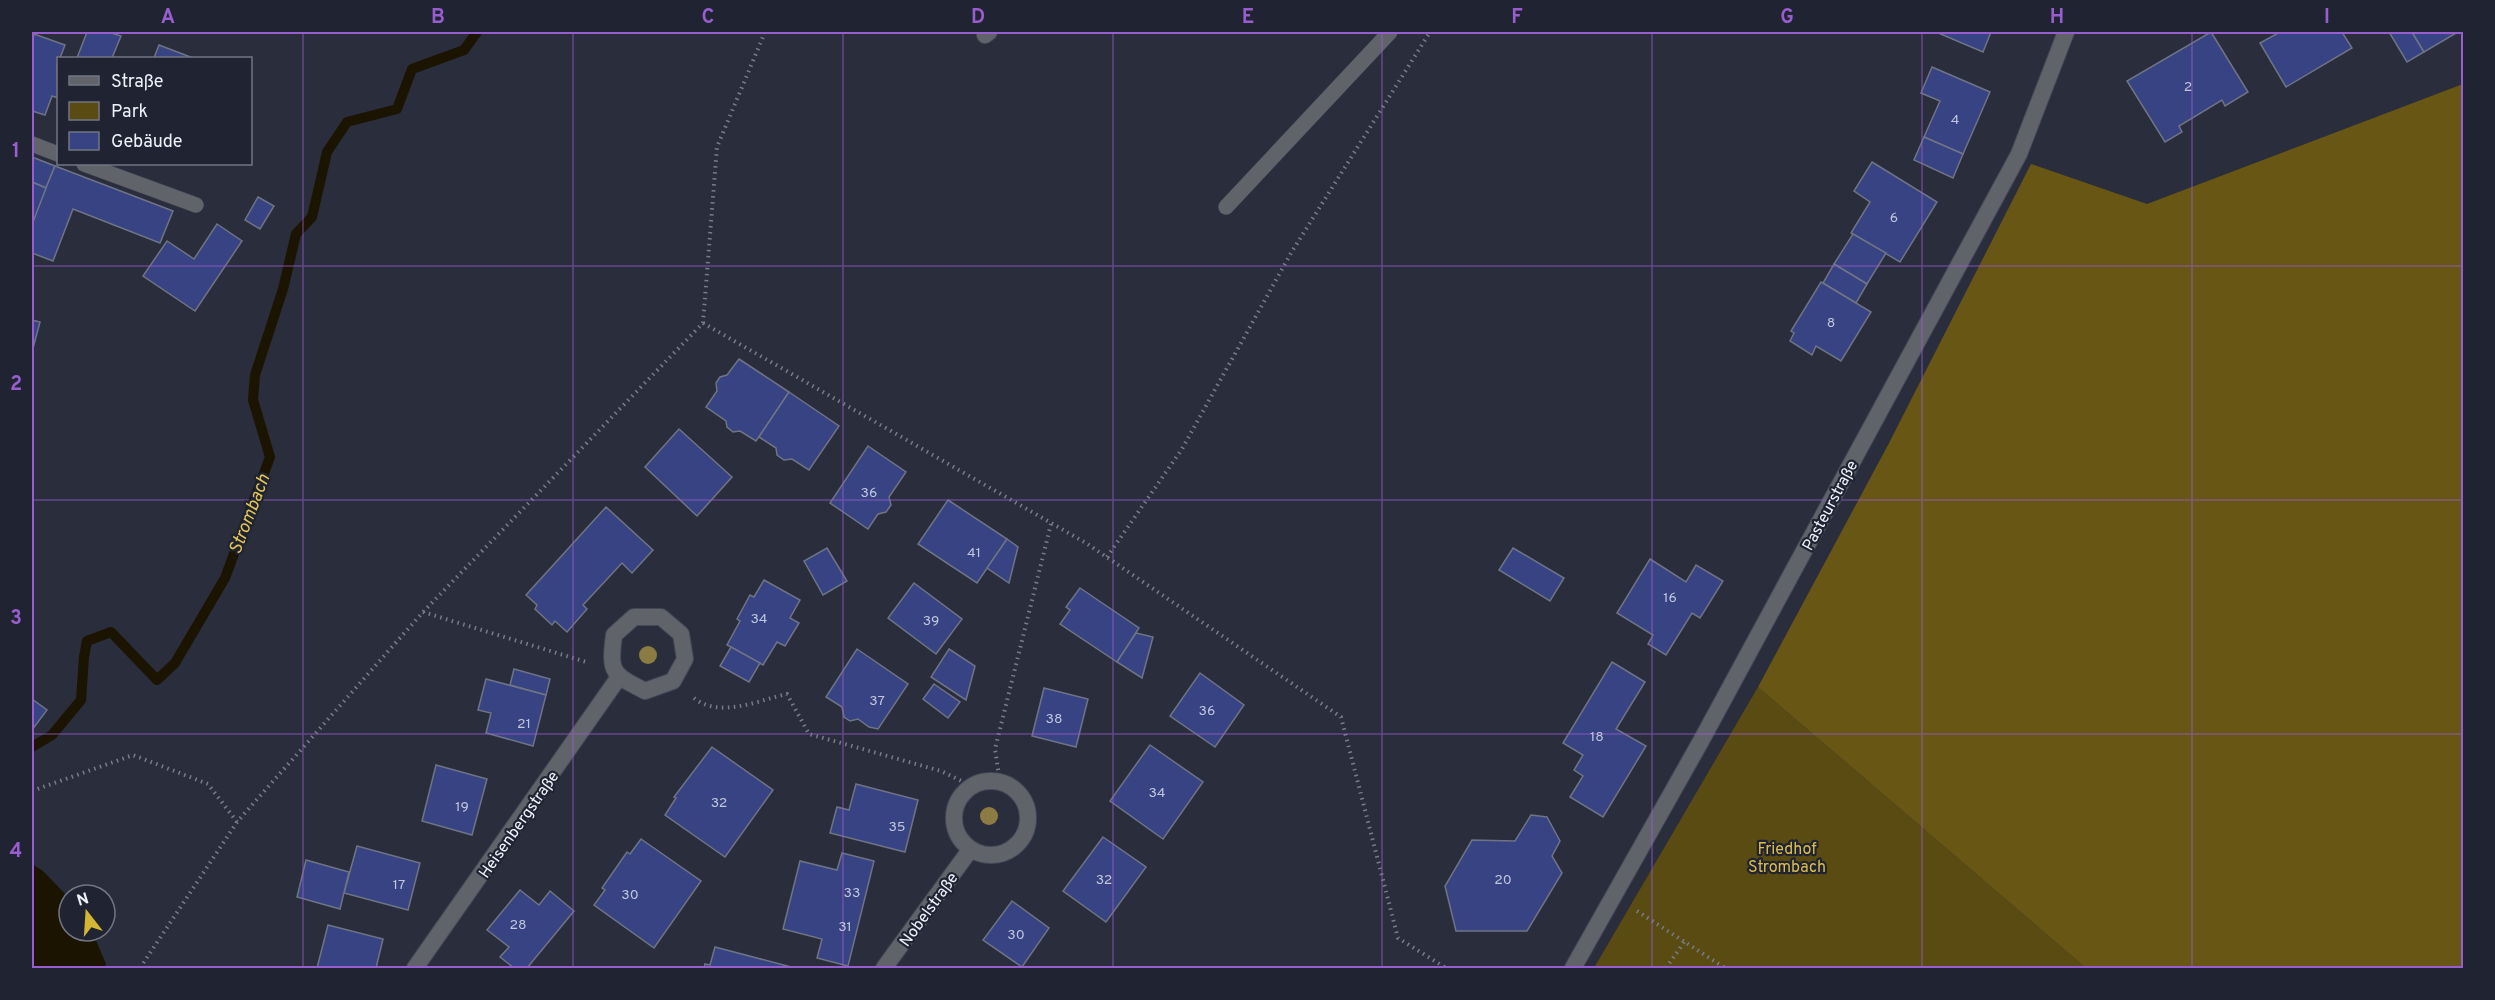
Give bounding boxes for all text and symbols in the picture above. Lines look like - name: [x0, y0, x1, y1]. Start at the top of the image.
- text: A: [161, 5, 175, 31]
- text: B: [431, 5, 445, 31]
- text: C: [702, 5, 714, 31]
- text: D: [971, 5, 985, 31]
- text: E: [1242, 5, 1254, 31]
- text: F: [1511, 5, 1523, 31]
- text: G: [1780, 5, 1794, 31]
- text: H: [2050, 5, 2064, 31]
- text: I: [2324, 5, 2330, 31]
- legend: [57, 57, 252, 165]
- text: Straße: [111, 71, 163, 94]
- house number: 2: [2184, 79, 2192, 96]
- text: Park: [111, 101, 148, 124]
- house number: 4: [1951, 112, 1959, 129]
- text: Gebäude: [111, 131, 183, 154]
- text: 1: [12, 139, 20, 165]
- house number: 6: [1890, 210, 1898, 227]
- house number: 8: [1827, 315, 1835, 332]
- text: 2: [10, 372, 22, 398]
- street label: Pasteurstraße: [1799, 457, 1863, 555]
- water label: Strombach: [225, 471, 276, 558]
- house number: 36: [861, 485, 877, 502]
- house number: 41: [967, 545, 981, 562]
- house number: 16: [1663, 590, 1677, 607]
- text: 3: [10, 606, 22, 632]
- house number: 34: [750, 611, 768, 628]
- house number: 39: [923, 613, 939, 630]
- house number: 37: [869, 693, 885, 710]
- house number: 36: [1199, 703, 1215, 720]
- house number: 38: [1046, 711, 1062, 728]
- house number: 21: [517, 716, 531, 733]
- house number: 18: [1590, 729, 1604, 746]
- street label: Heisenbergstraße: [475, 768, 564, 883]
- house number: 34: [1148, 785, 1166, 802]
- house number: 32: [711, 795, 727, 812]
- house number: 19: [455, 799, 469, 816]
- house number: 35: [888, 819, 906, 836]
- text: 4: [10, 839, 22, 865]
- park label: Friedhof Strombach: [1748, 840, 1826, 878]
- street label: Nobelstraße: [896, 869, 963, 951]
- house number: 32: [1096, 872, 1112, 889]
- house number: 20: [1494, 872, 1512, 889]
- house number: 17: [393, 877, 405, 894]
- north arrow: [57, 883, 117, 943]
- house number: 33: [844, 885, 860, 902]
- house number: 30: [621, 887, 639, 904]
- text: N: [75, 889, 92, 912]
- house number: 28: [509, 917, 527, 934]
- house number: 31: [838, 919, 852, 936]
- house number: 30: [1007, 927, 1025, 944]

